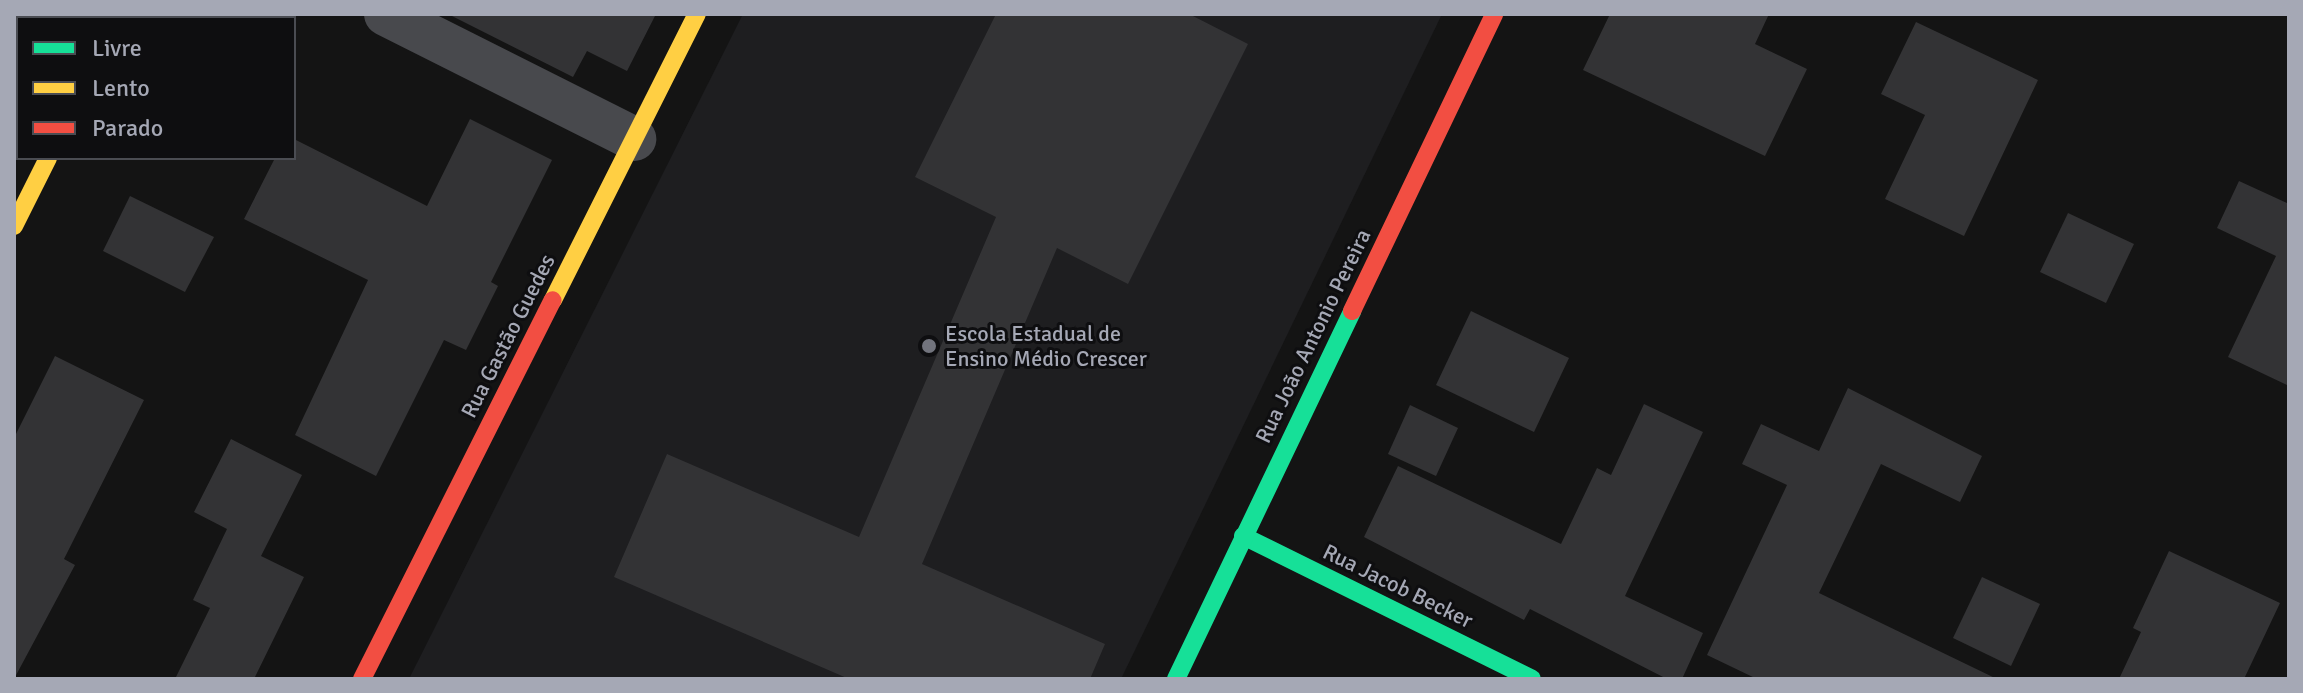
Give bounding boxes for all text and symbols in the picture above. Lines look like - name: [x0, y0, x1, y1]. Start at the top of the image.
- legend: [16, 16, 296, 160]
- text: Livre: [92, 33, 142, 63]
- text: Lento: [92, 73, 150, 103]
- text: Parado: [92, 113, 163, 143]
- street label: Rua João Antonio Pereira: [1250, 225, 1376, 447]
- street label: Rua Gastão Guedes: [455, 250, 561, 422]
- place label: Escola Estadual de Ensino Médio Crescer: [945, 320, 1147, 372]
- marker: Escola Estadual de Ensino Médio Crescer: [920, 337, 938, 355]
- street label: Rua Jacob Becker: [1319, 538, 1477, 634]

